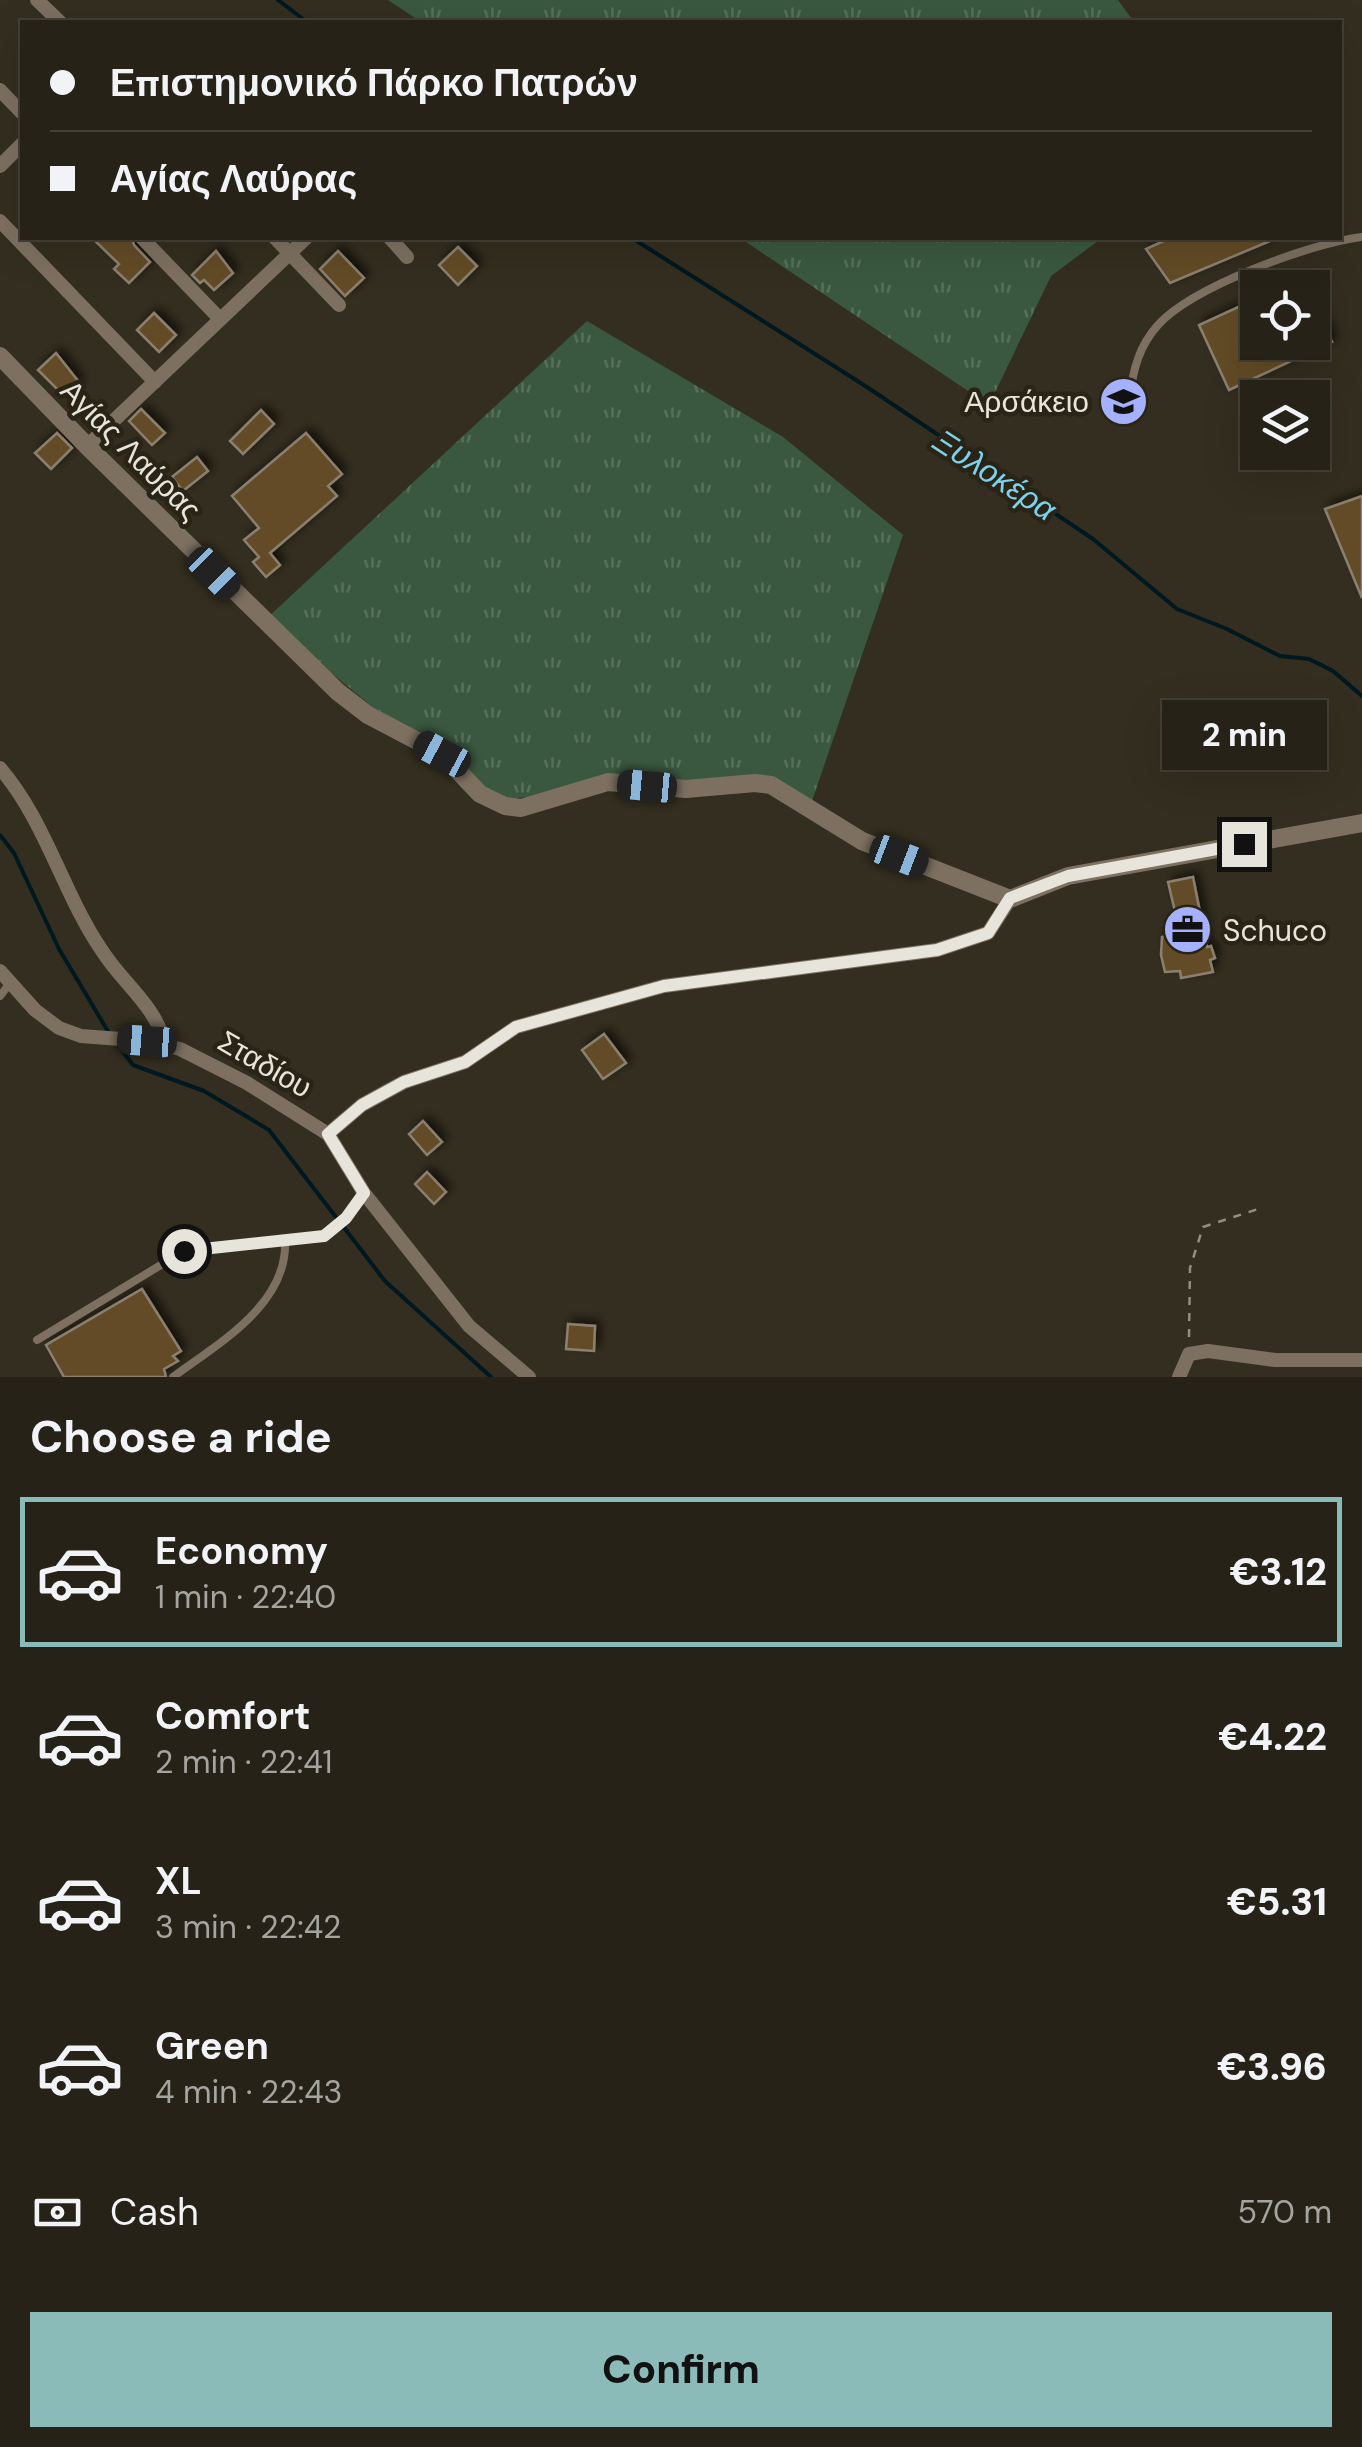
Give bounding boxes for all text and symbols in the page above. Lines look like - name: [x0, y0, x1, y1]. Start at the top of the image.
- text: Επιστημονικό Πάρκο Πατρών: [110, 58, 638, 108]
- text: Αγίας Λαύρας: [110, 154, 357, 204]
- map controls: [1240, 270, 1330, 470]
- button: locate: [1240, 270, 1330, 360]
- street label: Αγίας Λαύρας: [52, 371, 210, 529]
- school or university icon: Αρσάκειο: [1098, 375, 1150, 427]
- button: layers: [1240, 380, 1330, 470]
- place label: Αρσάκειο: [964, 382, 1089, 421]
- water label: Ξυλοκέρα: [925, 419, 1065, 531]
- car: [182, 541, 246, 605]
- callout: 2 min: [1162, 699, 1326, 769]
- text: 2 min: [1202, 714, 1287, 756]
- car: [408, 727, 476, 781]
- car: [616, 768, 678, 804]
- route end: [1222, 822, 1267, 867]
- car: [866, 831, 932, 881]
- office icon: Schuco: [1162, 904, 1214, 956]
- place label: Schuco: [1223, 911, 1327, 950]
- street label: Σταδίου: [211, 1022, 319, 1106]
- car: [116, 1024, 178, 1058]
- route start: [162, 1229, 207, 1274]
- text: Choose a ride: [30, 1407, 332, 1466]
- text: Economy: [155, 1526, 328, 1576]
- icon: car: [35, 1527, 125, 1617]
- text: €3.12: [1229, 1547, 1327, 1597]
- text: 1 min · 22:40: [155, 1576, 336, 1618]
- text: Comfort: [155, 1691, 311, 1741]
- icon: car: [35, 1692, 125, 1782]
- text: €4.22: [1218, 1712, 1327, 1762]
- text: 2 min · 22:41: [155, 1741, 333, 1783]
- text: XL: [155, 1856, 202, 1906]
- icon: car: [35, 1857, 125, 1947]
- text: €5.31: [1227, 1877, 1327, 1927]
- text: 3 min · 22:42: [155, 1906, 342, 1948]
- text: Green: [155, 2021, 269, 2071]
- icon: car: [35, 2022, 125, 2112]
- text: €3.96: [1217, 2042, 1327, 2092]
- text: 4 min · 22:43: [155, 2071, 343, 2113]
- icon: cash: [30, 2185, 85, 2240]
- text: Cash: [110, 2187, 199, 2237]
- text: 570 m: [1237, 2191, 1332, 2233]
- button: Confirm: [30, 2312, 1332, 2427]

